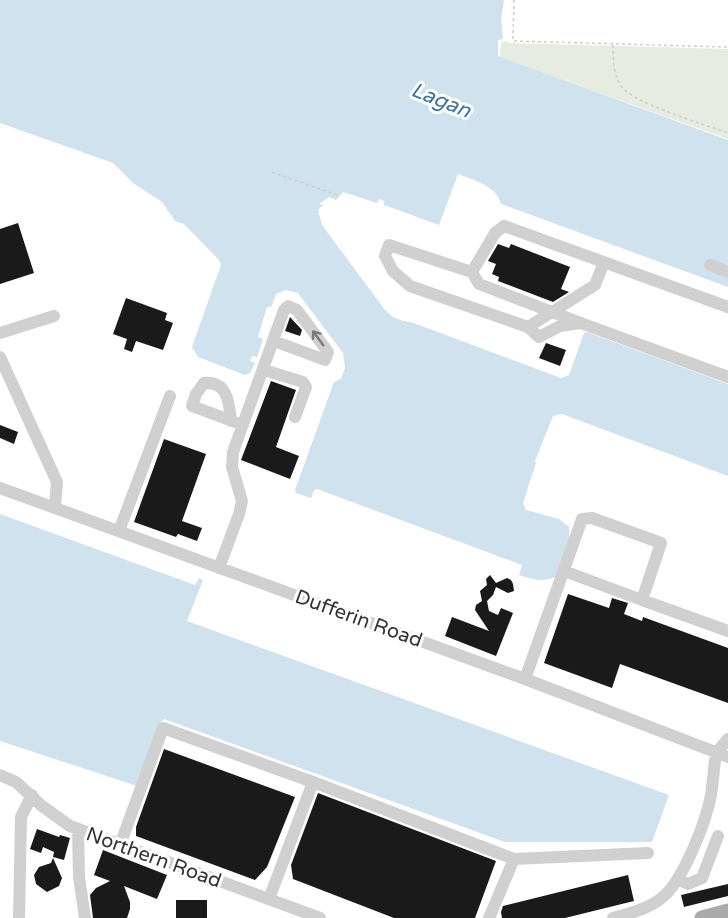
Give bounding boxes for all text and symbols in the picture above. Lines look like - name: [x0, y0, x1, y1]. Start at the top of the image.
- water label: Lagan: [408, 77, 475, 124]
- one-way arrow: [312, 331, 324, 347]
- street label: Dufferin Road: [292, 585, 426, 653]
- street label: Northern Road: [83, 822, 225, 894]

